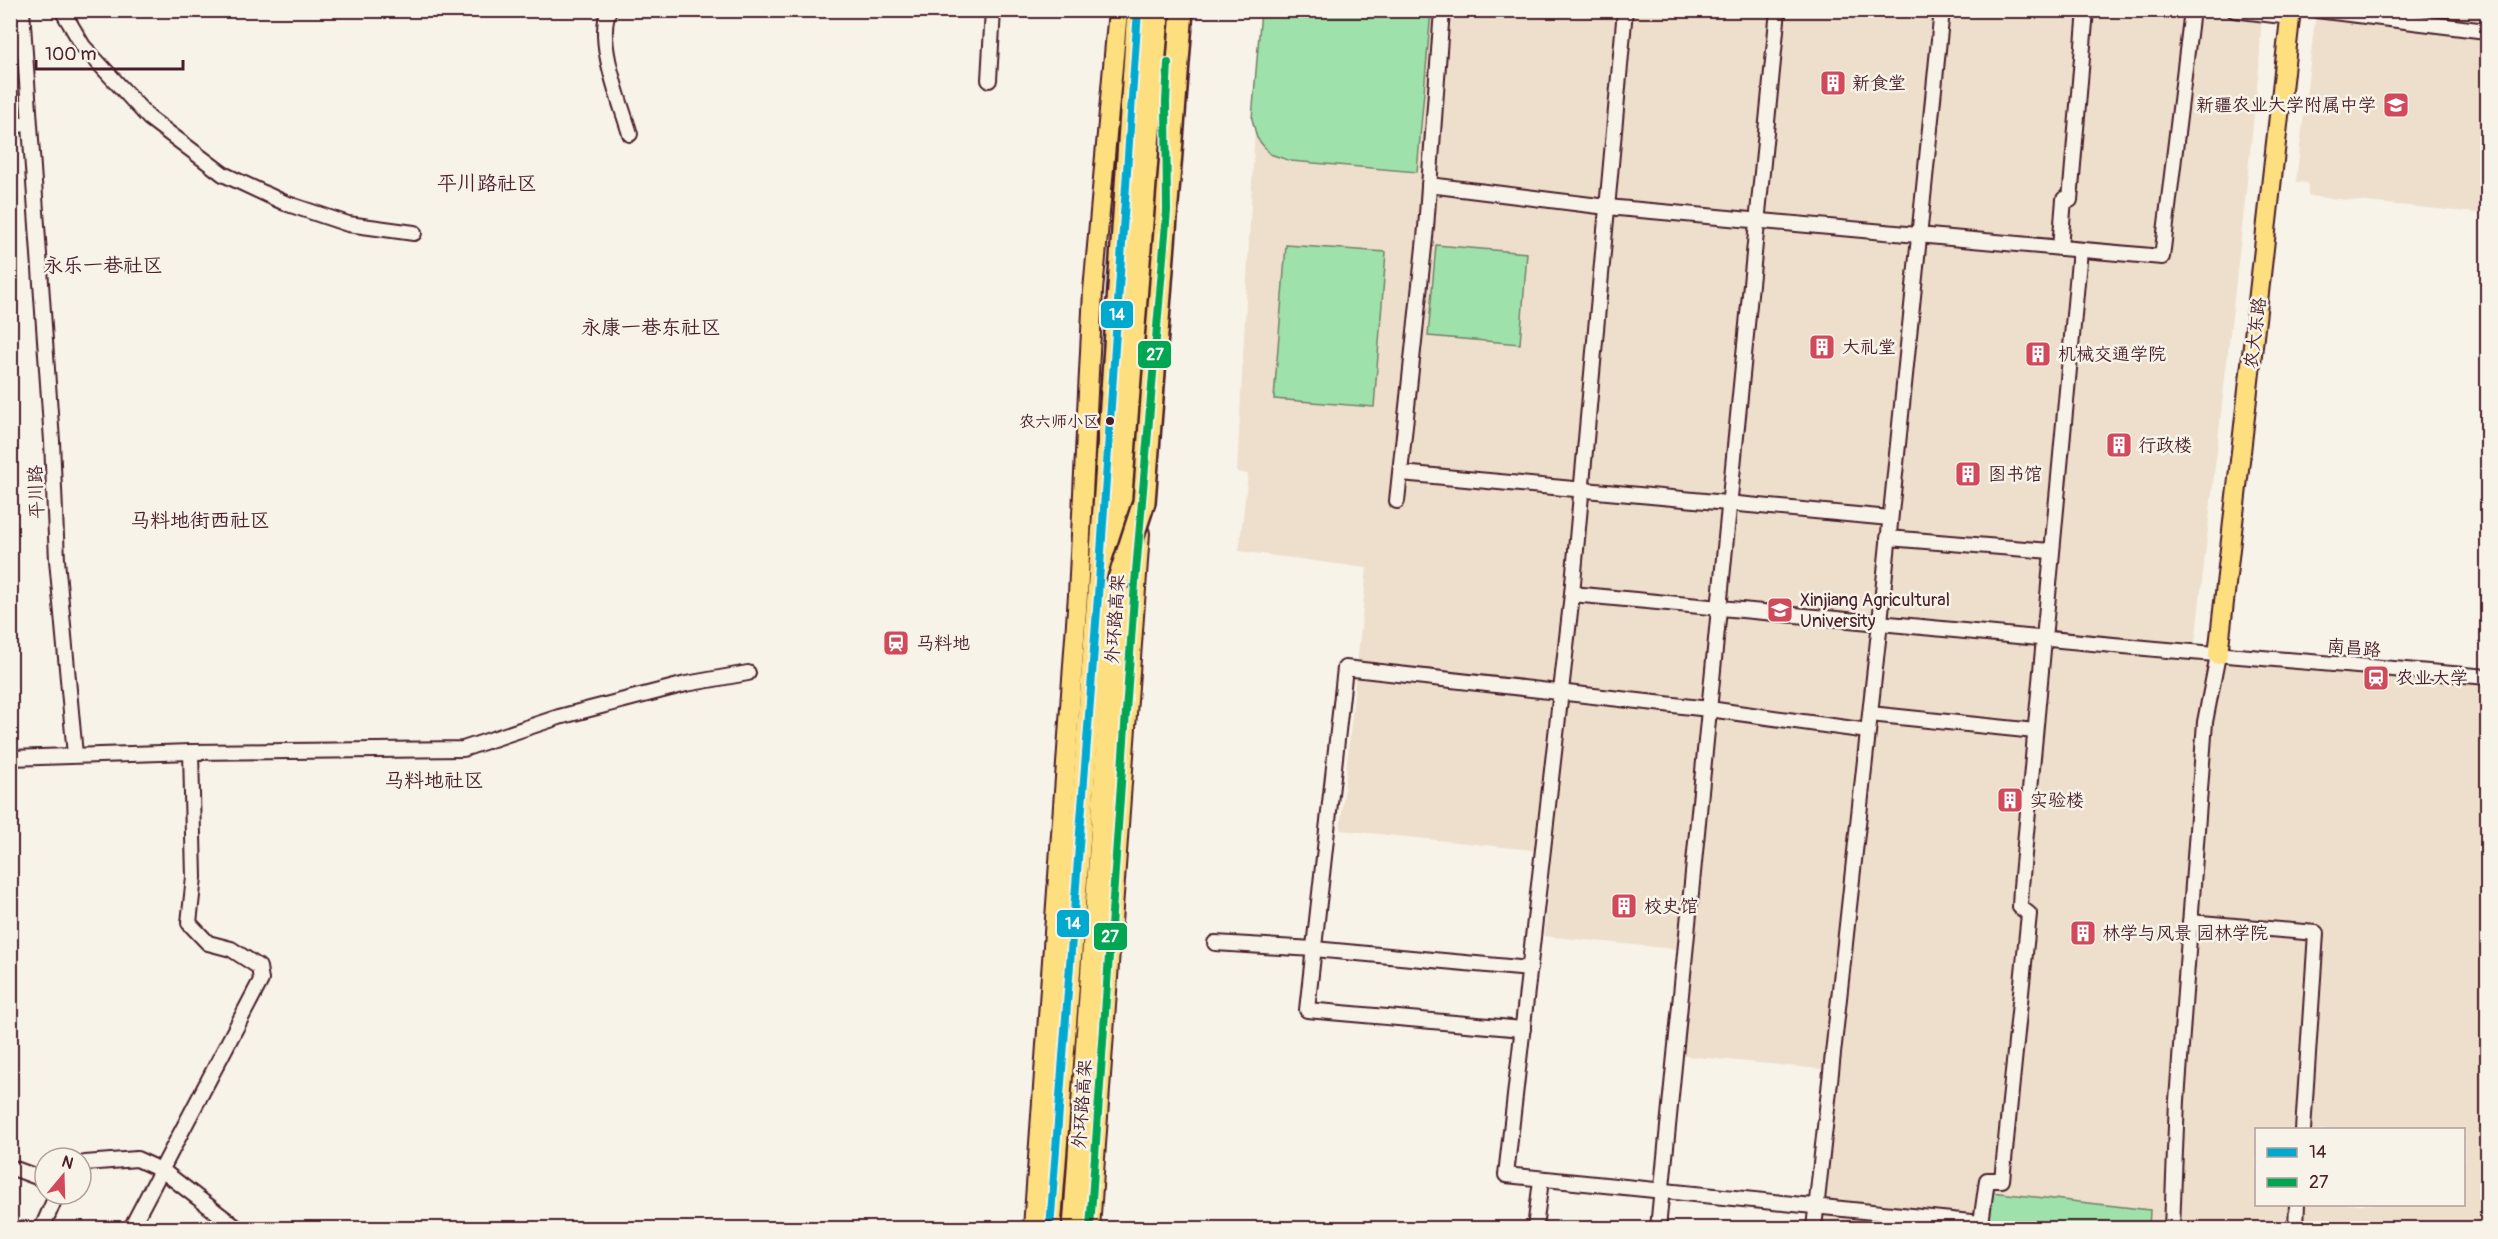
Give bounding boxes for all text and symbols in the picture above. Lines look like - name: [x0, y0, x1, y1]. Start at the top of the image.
- scale bar: [36, 33, 183, 71]
- text: 100 m: [45, 43, 97, 66]
- building icon: 新食堂: [1818, 68, 1848, 98]
- place label: 新食堂: [1852, 72, 1906, 95]
- school or university icon: 新疆农业大学附属中学: [2381, 90, 2411, 120]
- place label: 新疆农业大学附属中学: [2196, 94, 2376, 117]
- district label: 平川路社区: [437, 171, 537, 196]
- district label: 永乐一巷社区: [43, 253, 163, 278]
- street label: 农大东路: [2240, 296, 2271, 370]
- line badge: 14: [1100, 300, 1134, 329]
- text: 14: [1109, 305, 1125, 325]
- district label: 永康一巷东社区: [581, 315, 721, 340]
- building icon: 大礼堂: [1807, 332, 1837, 362]
- place label: 大礼堂: [1842, 336, 1896, 359]
- building icon: 机械交通学院: [2023, 339, 2053, 369]
- line badge: 27: [1137, 340, 1172, 369]
- place label: 机械交通学院: [2058, 343, 2166, 366]
- text: 27: [1146, 345, 1164, 365]
- place label: 农六师小区: [1019, 412, 1099, 432]
- marker: 农六师小区: [1104, 415, 1116, 427]
- building icon: 行政楼: [2104, 430, 2134, 460]
- place label: 行政楼: [2138, 434, 2192, 457]
- building icon: 图书馆: [1953, 459, 1983, 489]
- place label: 图书馆: [1988, 463, 2042, 486]
- street label: 平川路: [24, 465, 49, 519]
- district label: 马料地街西社区: [130, 508, 270, 533]
- street label: 外环路高架: [1101, 573, 1130, 665]
- place label: Xinjiang Agricultural University: [1800, 589, 1950, 633]
- school or university icon: Xinjiang Agricultural University: [1765, 595, 1795, 625]
- station icon: 马料地: [881, 628, 911, 658]
- place label: 马料地: [916, 632, 970, 655]
- street label: 南昌路: [2326, 635, 2382, 662]
- station icon: 农业大学: [2361, 663, 2391, 693]
- place label: 农业大学: [2396, 667, 2468, 690]
- district label: 马料地社区: [384, 768, 484, 793]
- building icon: 实验楼: [1995, 785, 2025, 815]
- place label: 实验楼: [2030, 789, 2084, 812]
- building icon: 校史馆: [1609, 891, 1639, 921]
- place label: 校史馆: [1644, 895, 1698, 918]
- line badge: 14: [1056, 909, 1090, 938]
- text: 14: [1065, 914, 1081, 934]
- building icon: 林学与风景 园林学院: [2068, 918, 2098, 948]
- line badge: 27: [1093, 922, 1128, 951]
- place label: 林学与风景 园林学院: [2102, 922, 2268, 945]
- text: 27: [1101, 927, 1119, 947]
- street label: 外环路高架: [1068, 1058, 1097, 1150]
- legend: [2255, 1128, 2465, 1206]
- text: 14: [2309, 1141, 2327, 1164]
- north arrow: [33, 1146, 93, 1206]
- text: N: [59, 1152, 76, 1174]
- text: 27: [2309, 1171, 2329, 1194]

